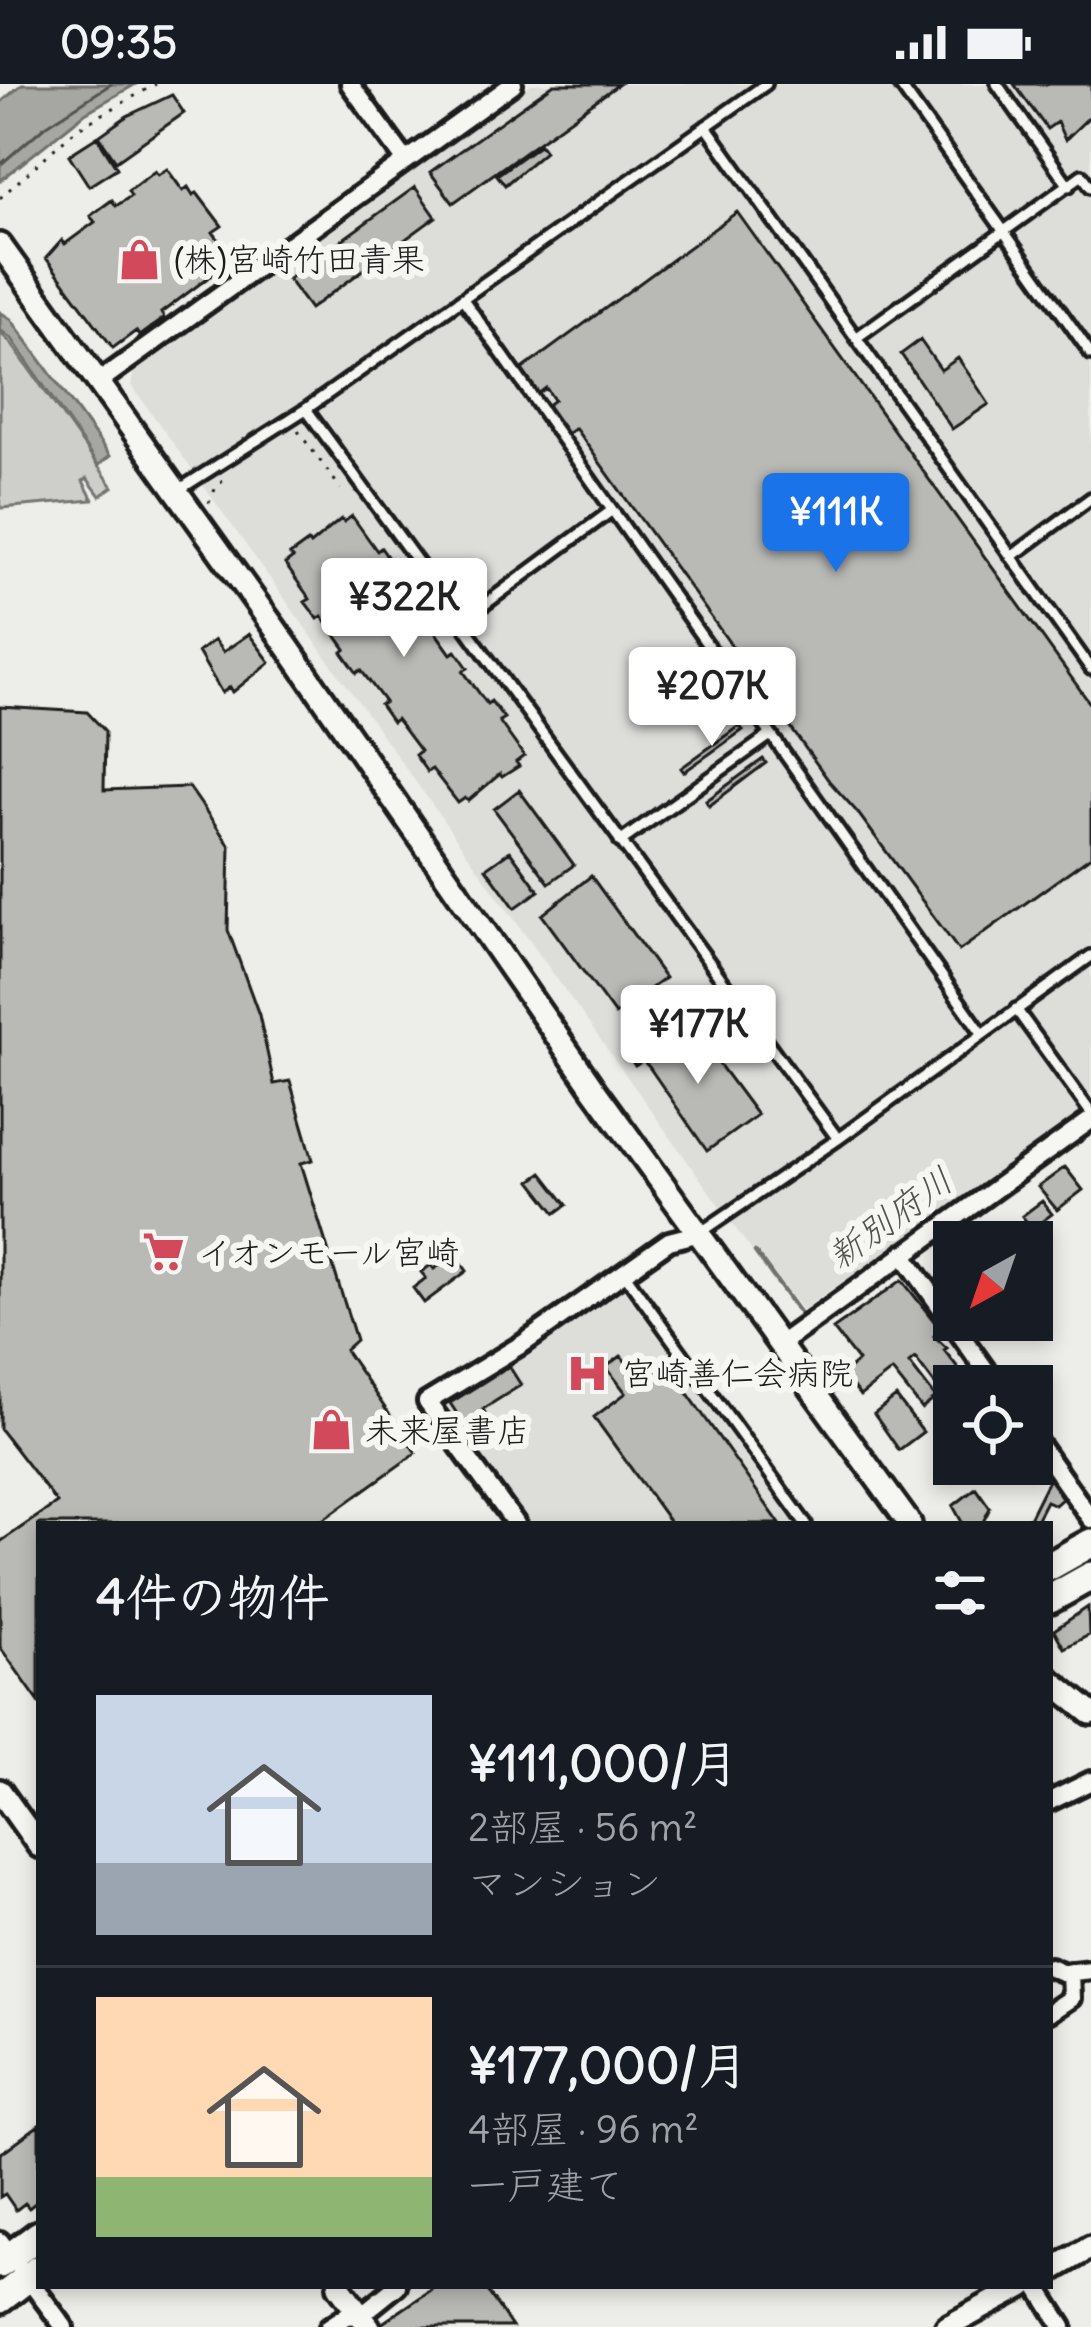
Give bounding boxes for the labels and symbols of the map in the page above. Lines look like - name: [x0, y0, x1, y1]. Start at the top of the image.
- shop icon: (株)宮崎竹田青果: [117, 236, 163, 282]
- place label: (株)宮崎竹田青果: [174, 238, 425, 280]
- pin: ¥111K: [752, 473, 920, 575]
- pin: ¥322K: [320, 558, 488, 660]
- pin: ¥207K: [628, 647, 796, 749]
- pin: ¥177K: [614, 985, 782, 1087]
- water label: 新別府川: [819, 1157, 961, 1279]
- north arrow: [933, 1221, 1053, 1341]
- supermarket icon: イオンモール宮崎: [141, 1229, 187, 1275]
- place label: イオンモール宮崎: [198, 1231, 459, 1273]
- hospital icon: 宮崎善仁会病院: [565, 1350, 611, 1396]
- place label: 宮崎善仁会病院: [622, 1352, 853, 1394]
- shop icon: 未来屋書店: [308, 1407, 354, 1453]
- place label: 未来屋書店: [365, 1409, 530, 1451]

